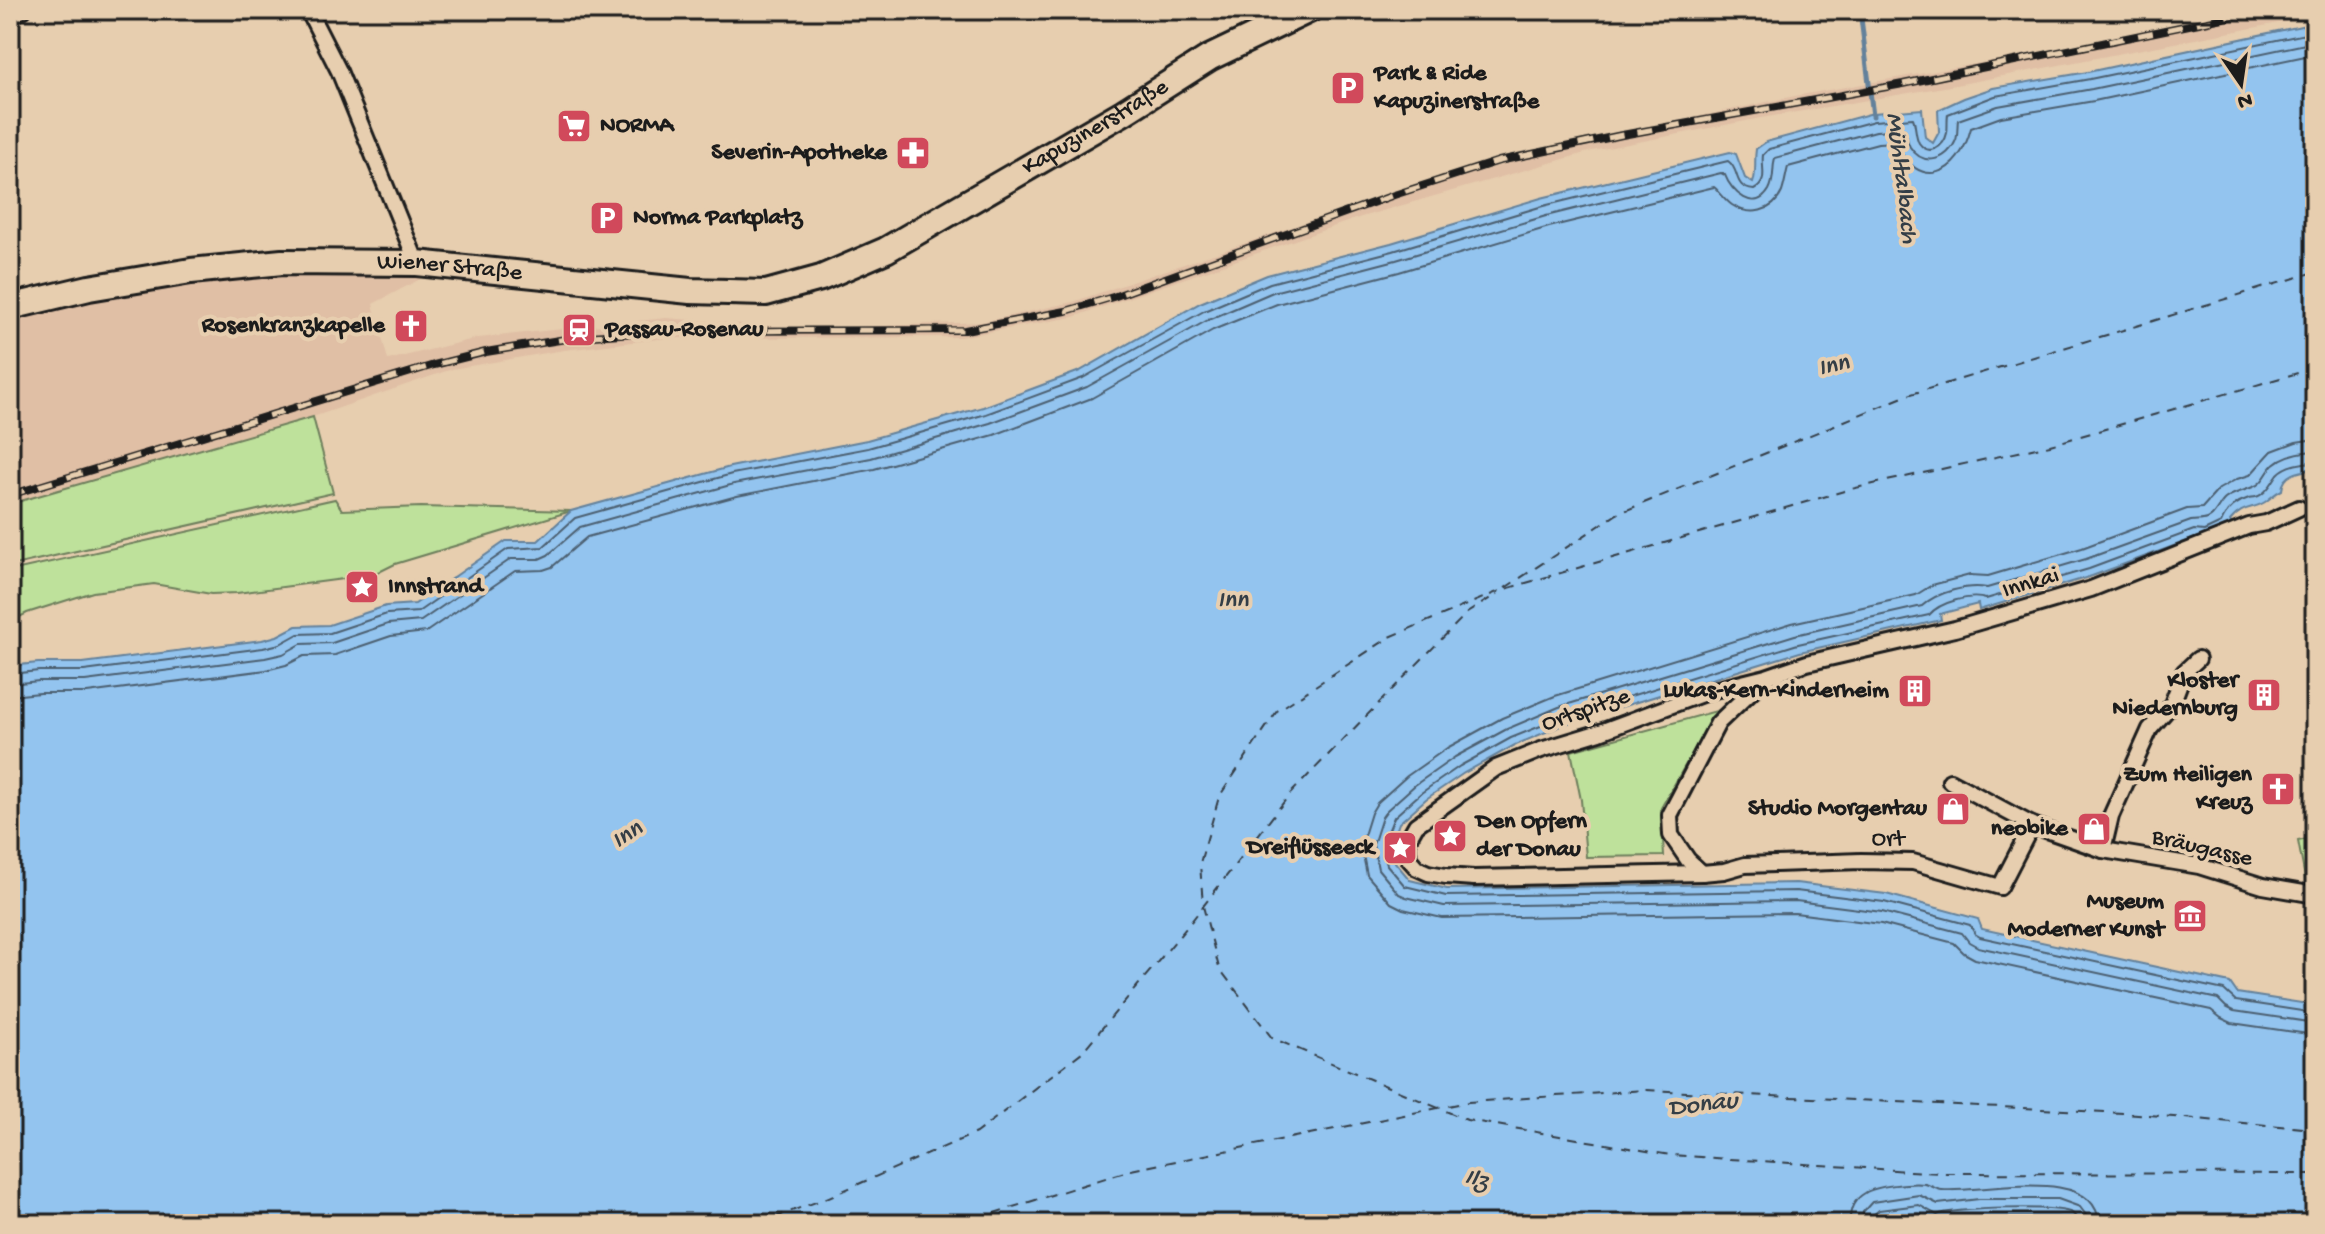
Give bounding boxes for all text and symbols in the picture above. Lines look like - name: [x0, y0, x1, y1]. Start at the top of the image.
- north arrow: [2201, 44, 2281, 124]
- place label: Park & Ride Kapuzinerstraße: [1372, 60, 1541, 117]
- parking icon: Park & Ride Kapuzinerstraße: [1329, 69, 1367, 107]
- street label: Kapuzinerstraße: [1017, 73, 1175, 182]
- text: N: [2235, 85, 2255, 114]
- supermarket icon: NORMA: [555, 107, 593, 145]
- water label: Mühltalbach: [1877, 111, 1924, 246]
- place label: NORMA: [600, 112, 675, 141]
- pharmacy icon: Severin-Apotheke: [894, 134, 932, 172]
- place label: Severin-Apotheke: [711, 139, 889, 168]
- parking icon: Norma Parkplatz: [588, 199, 626, 237]
- place label: Norma Parkplatz: [633, 204, 804, 233]
- street label: Wiener Straße: [377, 248, 524, 288]
- church icon: Rosenkranzkapelle: [392, 307, 430, 345]
- station icon: Passau-Rosenau: [560, 311, 598, 349]
- place label: Rosenkranzkapelle: [201, 312, 387, 341]
- place label: Passau-Rosenau: [603, 316, 764, 345]
- water label: Inn: [1815, 348, 1853, 386]
- street label: Innkai: [1999, 562, 2063, 606]
- place icon: Innstrand: [343, 568, 381, 606]
- place label: Innstrand: [388, 573, 485, 602]
- water label: Inn: [1218, 586, 1249, 617]
- place label: Kloster Niedernburg: [2112, 667, 2240, 724]
- building icon: Lukas-Kern-Kinderheim: [1896, 672, 1934, 710]
- building icon: Kloster Niedernburg: [2245, 676, 2283, 714]
- place label: Lukas-Kern-Kinderheim: [1663, 677, 1889, 706]
- street label: Ortspitze: [1538, 682, 1634, 740]
- place label: Zum Heiligen Kreuz: [2123, 761, 2253, 818]
- church icon: Zum Heiligen Kreuz: [2259, 770, 2297, 808]
- shop icon: Studio Morgentau: [1934, 790, 1972, 828]
- place label: Studio Morgentau: [1748, 795, 1928, 824]
- place label: Den Opfern der Donau: [1474, 808, 1588, 865]
- shop icon: neobike: [2075, 810, 2113, 848]
- water label: Inn: [607, 814, 650, 857]
- place label: neobike: [1991, 815, 2070, 844]
- place icon: Den Opfern der Donau: [1431, 817, 1469, 855]
- street label: Bräugasse: [2148, 823, 2256, 875]
- street label: Ort: [1871, 825, 1907, 855]
- place icon: Dreiflüsseeck: [1381, 829, 1419, 867]
- place label: Dreiflüsseeck: [1245, 834, 1377, 863]
- place label: Museum Moderner Kunst: [2007, 888, 2166, 945]
- museum icon: Museum Moderner Kunst: [2171, 897, 2209, 935]
- water label: Donau: [1667, 1086, 1741, 1126]
- water label: Ilz: [1460, 1163, 1494, 1200]

